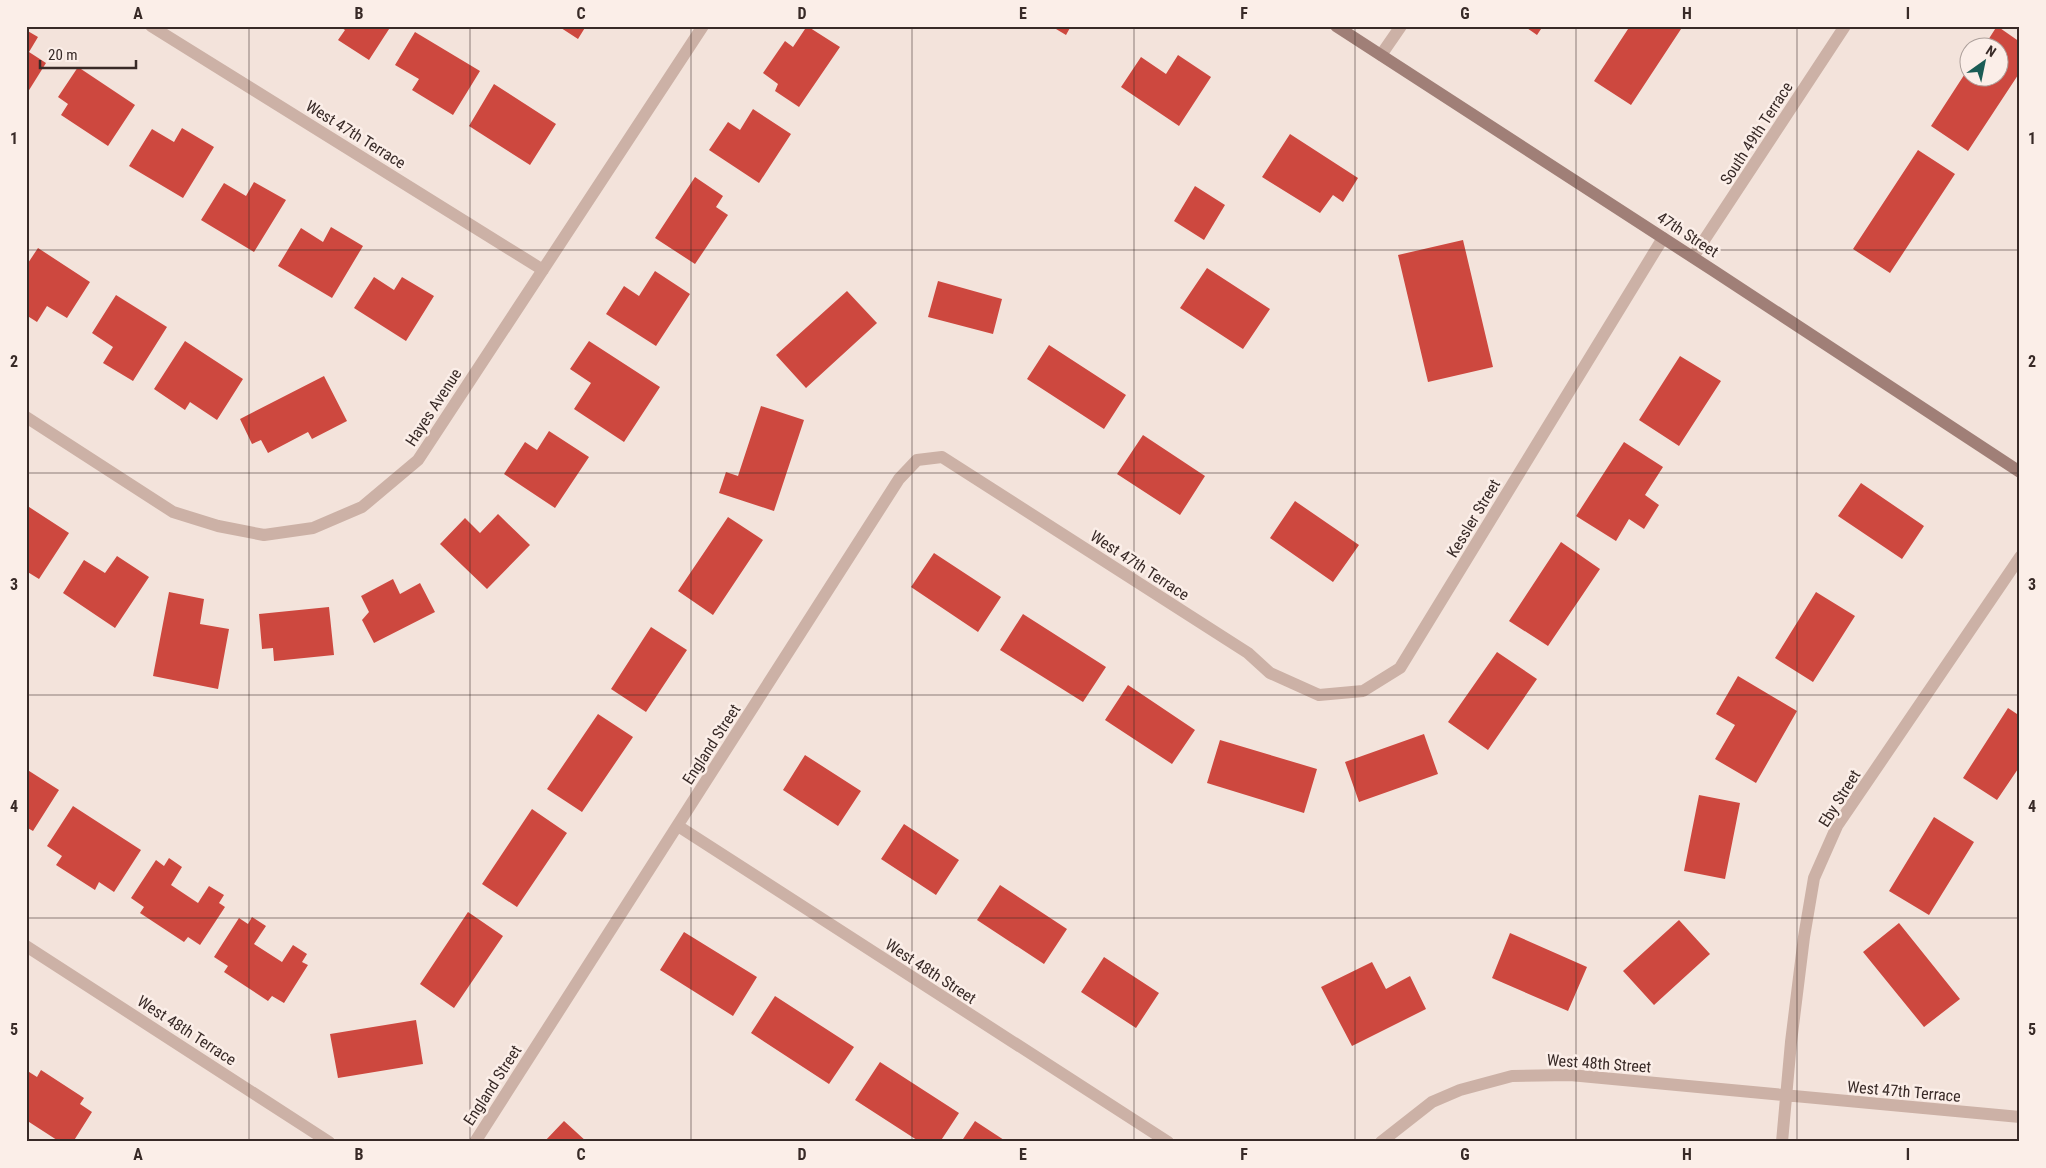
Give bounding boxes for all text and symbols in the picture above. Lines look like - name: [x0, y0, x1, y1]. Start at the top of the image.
- text: A: [133, 4, 143, 23]
- text: B: [355, 4, 364, 23]
- text: C: [576, 4, 586, 23]
- text: D: [797, 4, 807, 23]
- text: E: [1019, 4, 1027, 23]
- text: F: [1240, 4, 1248, 23]
- text: G: [1460, 4, 1470, 23]
- text: H: [1682, 4, 1692, 23]
- text: I: [1906, 4, 1910, 23]
- scale bar: [40, 38, 136, 70]
- north arrow: [1958, 38, 2008, 88]
- text: N: [1983, 42, 1999, 60]
- text: 20 m: [48, 46, 78, 64]
- street label: South 49th Terrace: [1716, 78, 1797, 188]
- street label: West 47th Terrace: [302, 96, 409, 173]
- text: 1: [10, 129, 18, 148]
- text: 1: [2028, 129, 2036, 148]
- street label: 47th Street: [1653, 208, 1722, 261]
- text: 2: [10, 352, 18, 371]
- text: 2: [2028, 352, 2036, 371]
- street label: Hayes Avenue: [401, 365, 466, 450]
- street label: Kessler Street: [1443, 475, 1504, 561]
- street label: West 47th Terrace: [1087, 526, 1193, 604]
- text: 3: [10, 575, 18, 594]
- text: 3: [2028, 575, 2036, 594]
- street label: England Street: [678, 700, 745, 788]
- street label: Eby Street: [1815, 766, 1864, 830]
- text: 4: [10, 797, 18, 816]
- text: 4: [2028, 797, 2036, 816]
- street label: West 48th Street: [882, 935, 980, 1008]
- street label: West 48th Terrace: [134, 991, 240, 1069]
- text: 5: [10, 1020, 18, 1039]
- text: 5: [2028, 1020, 2036, 1039]
- street label: England Street: [459, 1041, 526, 1129]
- street label: West 48th Street: [1546, 1050, 1652, 1077]
- street label: West 47th Terrace: [1846, 1077, 1961, 1106]
- text: A: [133, 1145, 143, 1164]
- text: B: [355, 1145, 364, 1164]
- text: C: [576, 1145, 586, 1164]
- text: D: [797, 1145, 807, 1164]
- text: E: [1019, 1145, 1027, 1164]
- text: F: [1240, 1145, 1248, 1164]
- text: G: [1460, 1145, 1470, 1164]
- text: H: [1682, 1145, 1692, 1164]
- text: I: [1906, 1145, 1910, 1164]

